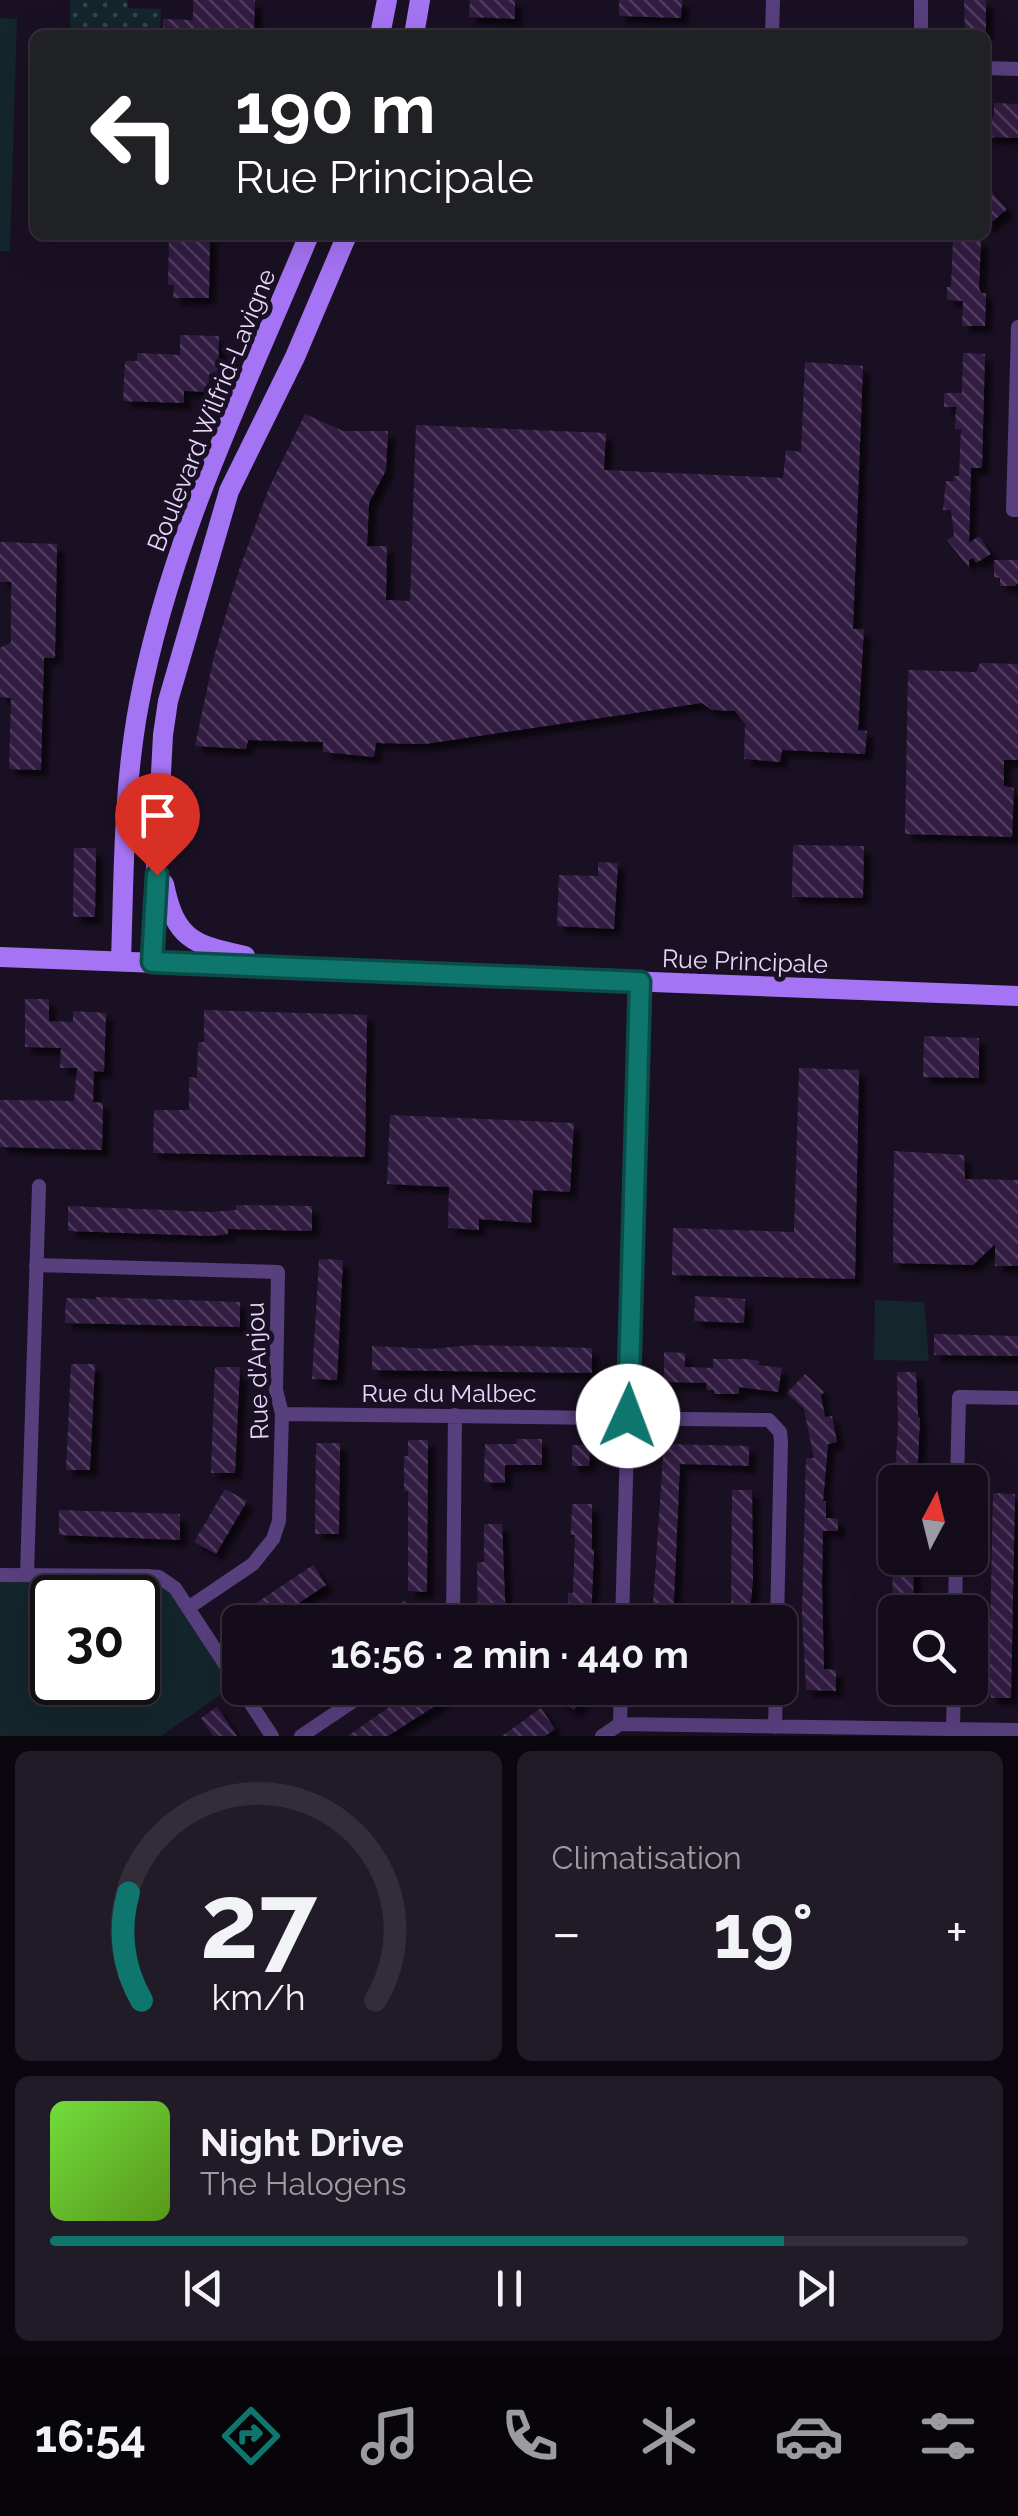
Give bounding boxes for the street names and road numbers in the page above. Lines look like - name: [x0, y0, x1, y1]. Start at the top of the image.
- street label: Boulevard Wilfrid-Lavigne: [141, 264, 281, 556]
- street label: Rue Principale: [661, 943, 829, 979]
- street label: Rue d'Anjou: [240, 1302, 274, 1440]
- street label: Rue du Malbec: [362, 1378, 536, 1408]

